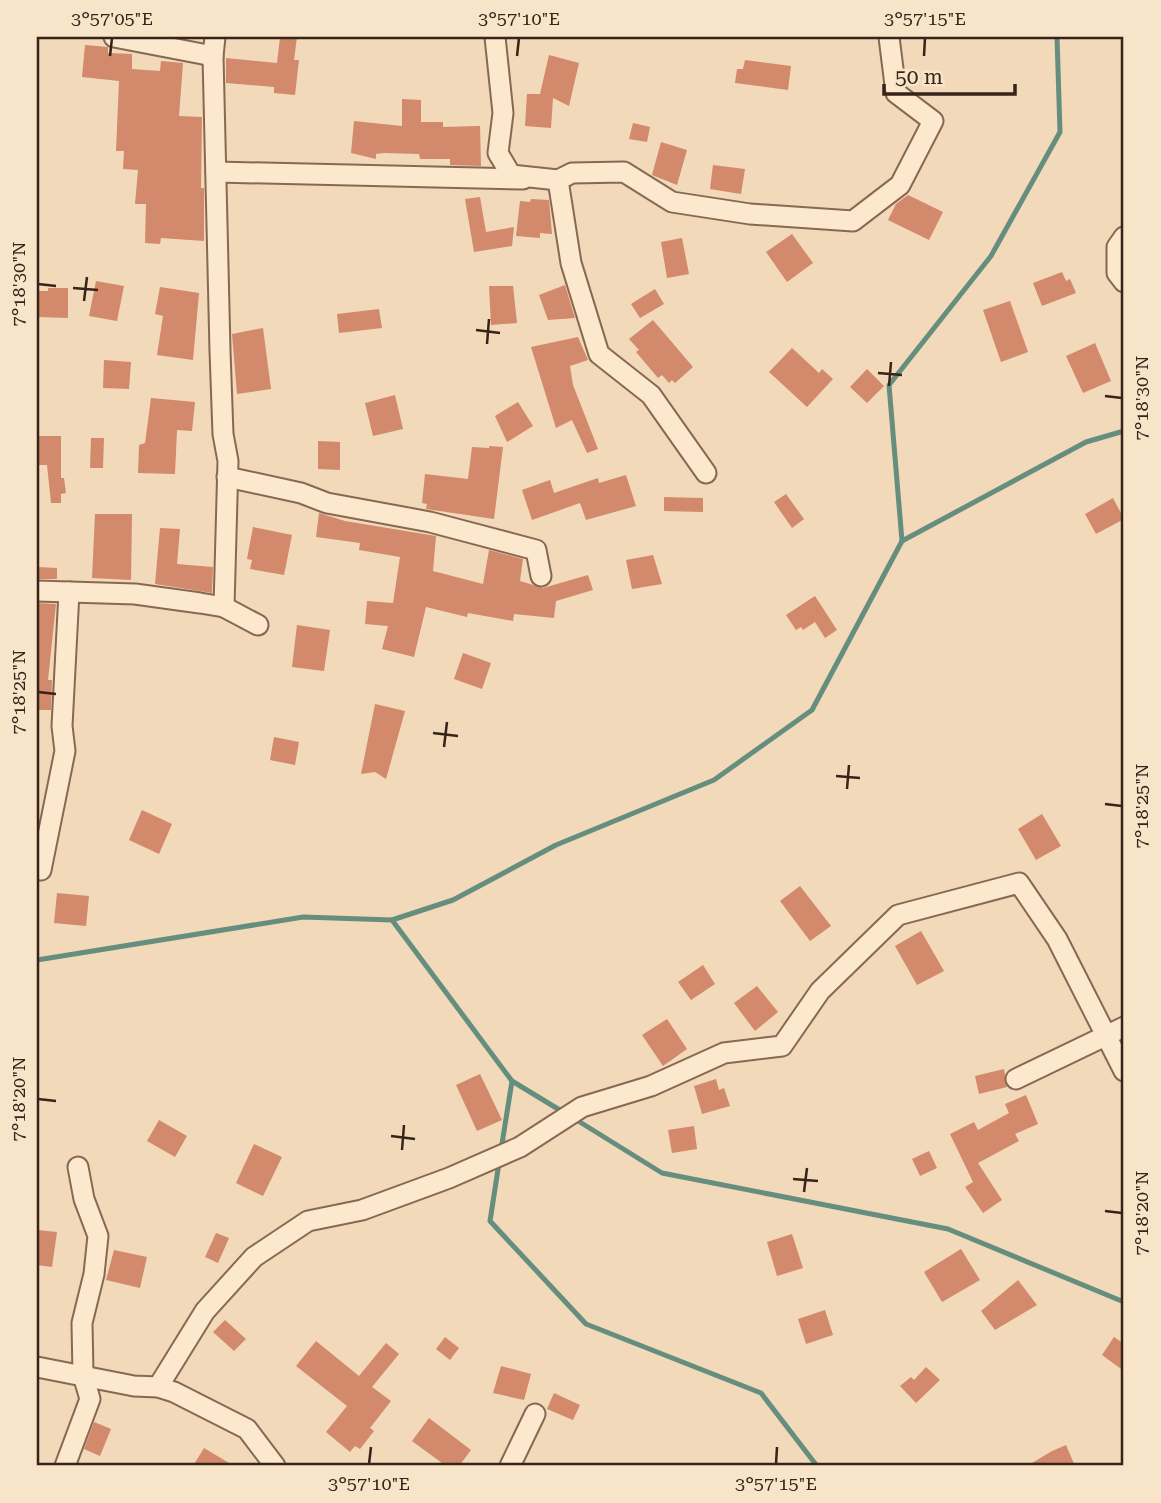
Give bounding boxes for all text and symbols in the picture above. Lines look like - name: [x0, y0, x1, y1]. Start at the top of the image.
- text: 3°57'05"E: [71, 8, 153, 29]
- text: 3°57'10"E: [478, 8, 560, 29]
- text: 3°57'15"E: [884, 8, 966, 29]
- scale bar: [884, 52, 1016, 96]
- text: 50 m: [895, 65, 943, 89]
- text: 7°18'30"N: [8, 242, 29, 326]
- text: 7°18'30"N: [1131, 356, 1152, 440]
- text: 7°18'25"N: [8, 650, 29, 734]
- text: 7°18'25"N: [1131, 764, 1152, 848]
- text: 7°18'20"N: [8, 1057, 29, 1141]
- text: 7°18'20"N: [1131, 1171, 1152, 1255]
- text: 3°57'10"E: [328, 1473, 410, 1494]
- text: 3°57'15"E: [735, 1473, 817, 1494]

